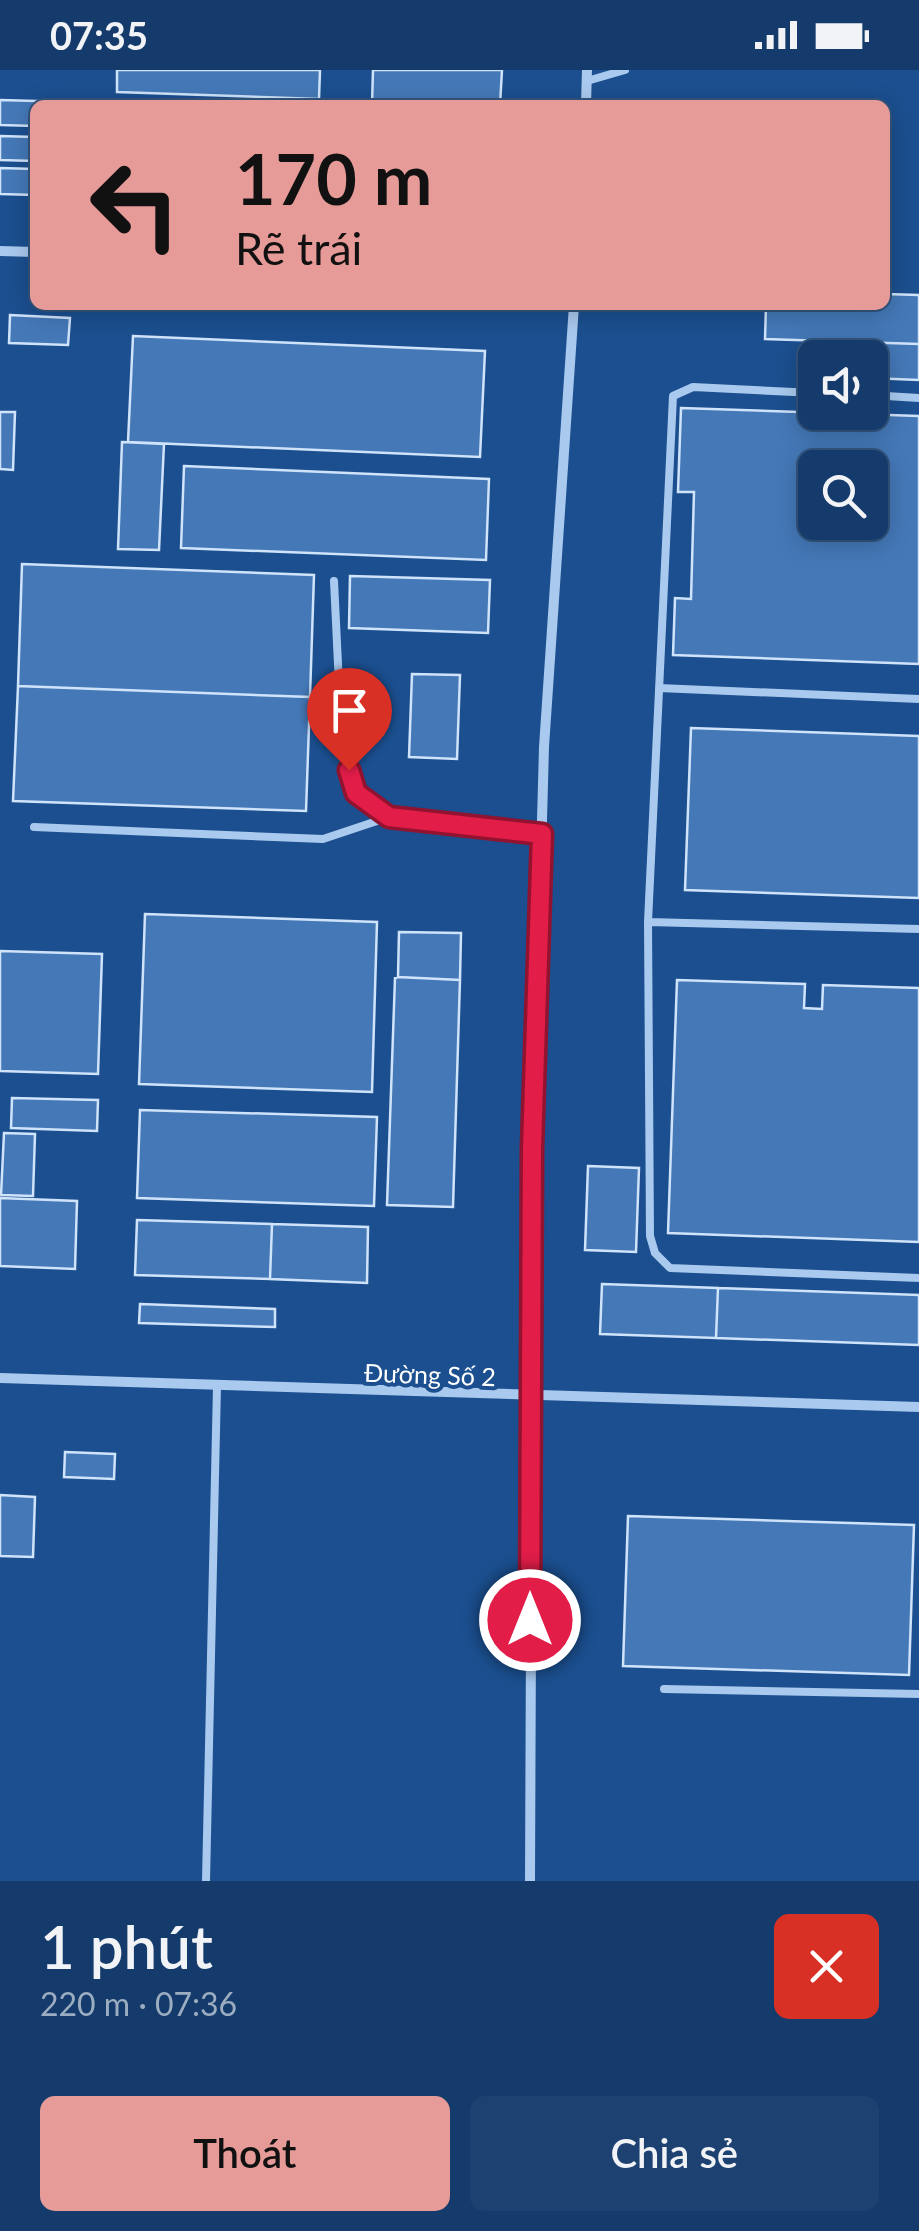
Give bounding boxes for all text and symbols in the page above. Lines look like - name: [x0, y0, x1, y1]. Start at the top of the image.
- text: 07:35: [50, 12, 148, 58]
- text: 170 m: [235, 136, 432, 220]
- icon: left: [70, 140, 200, 270]
- text: Rẽ trái: [235, 221, 362, 275]
- map controls: [798, 340, 888, 540]
- button: sound: [798, 340, 888, 430]
- button: search: [798, 450, 888, 540]
- pin: [307, 668, 392, 771]
- icon: arrive: [322, 683, 377, 738]
- street label: Đường Số 2: [364, 1357, 496, 1391]
- position arrow: [478, 1568, 582, 1672]
- text: 1 phút: [40, 1910, 213, 1982]
- button: close: [774, 1914, 879, 2019]
- text: 220 m · 07:36: [40, 1984, 237, 2023]
- button: Thoát: [40, 2096, 450, 2211]
- button: Chia sẻ: [470, 2096, 879, 2211]

